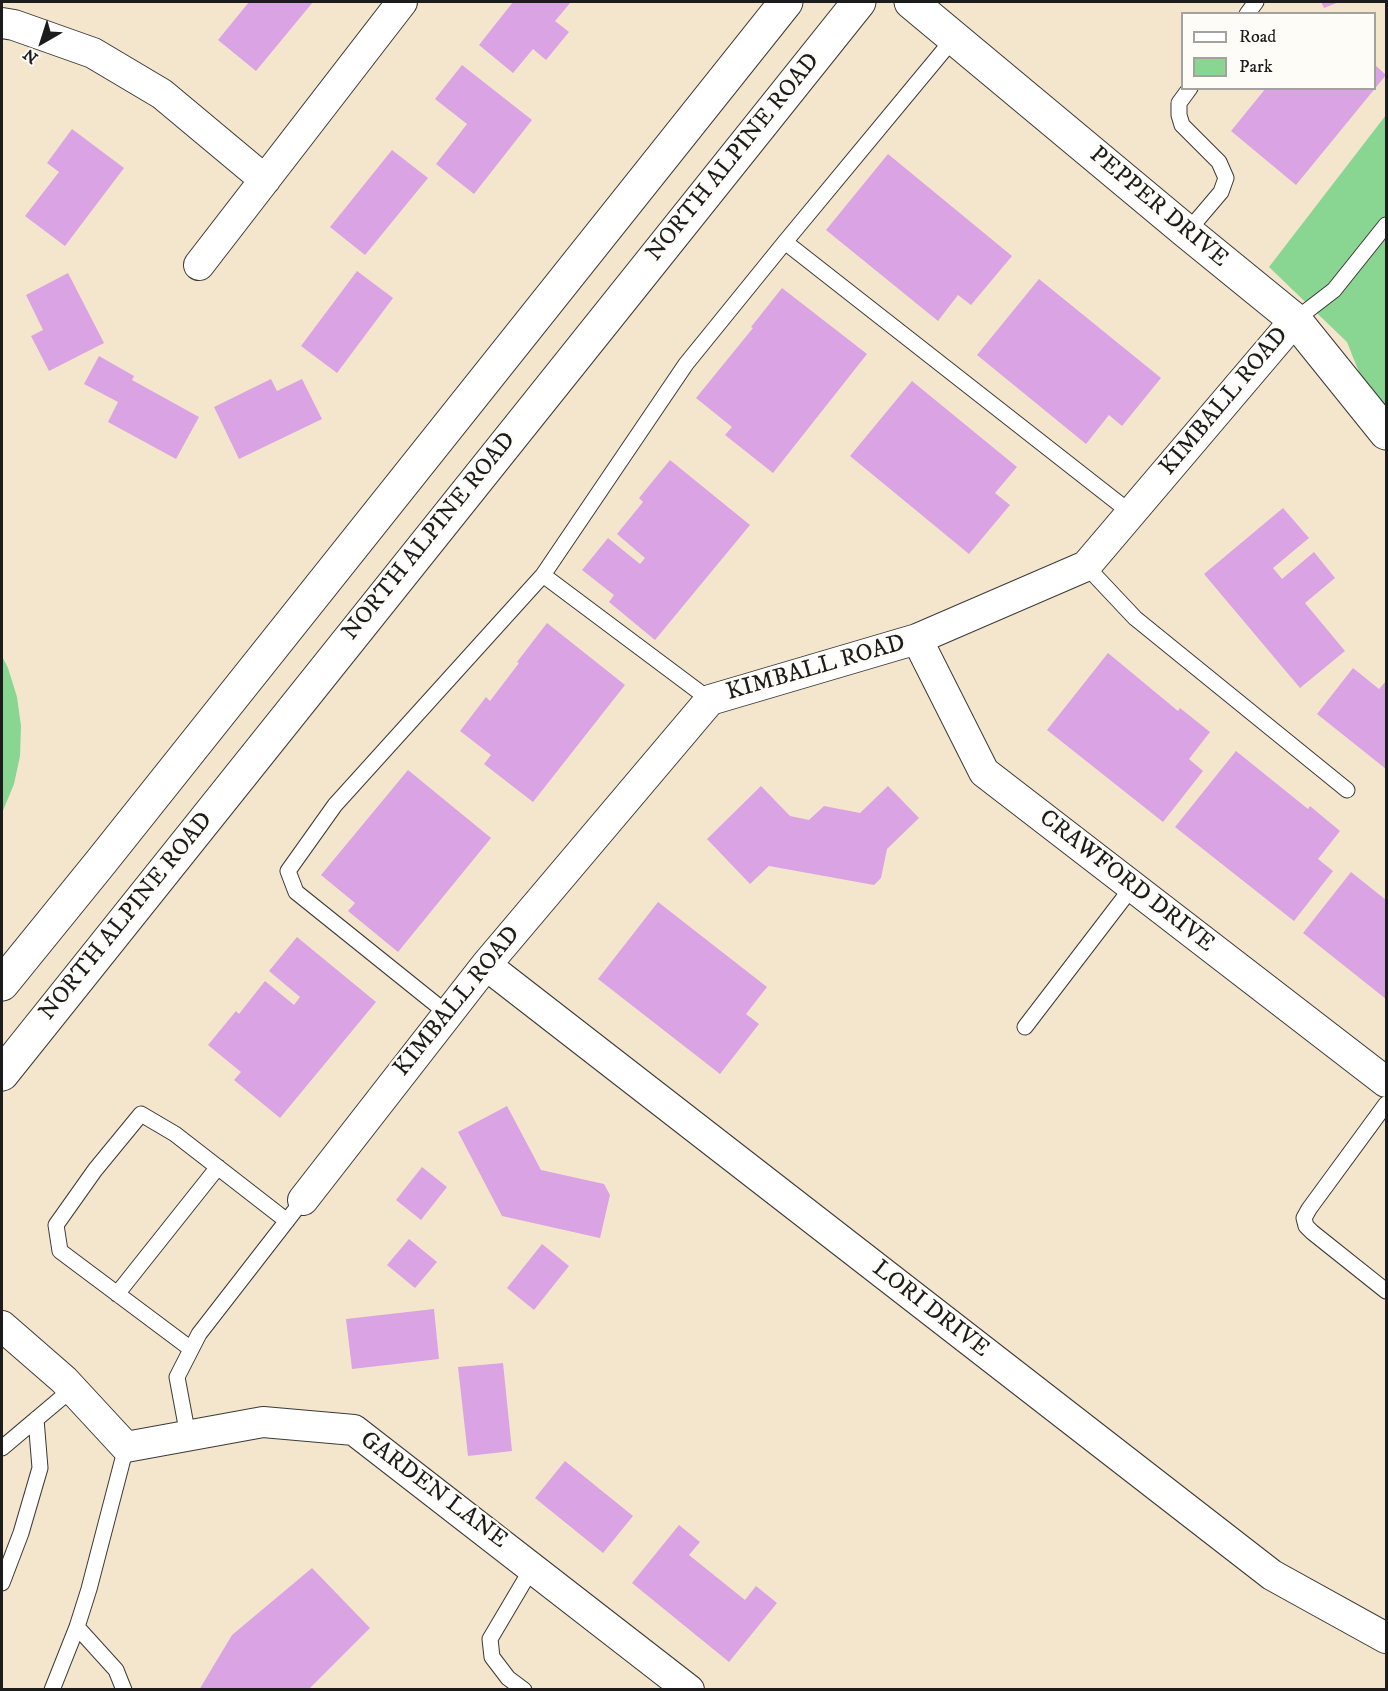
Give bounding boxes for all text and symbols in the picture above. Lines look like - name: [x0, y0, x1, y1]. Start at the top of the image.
- north arrow: [12, 12, 72, 72]
- legend: [1181, 12, 1376, 90]
- text: Road: [1239, 26, 1276, 48]
- text: N: [19, 44, 42, 68]
- street label: NORTH ALPINE ROAD: [641, 48, 827, 268]
- text: Park: [1239, 56, 1273, 78]
- street label: PEPPER DRIVE: [1083, 142, 1233, 274]
- street label: KIMBALL ROAD: [1155, 322, 1295, 482]
- street label: NORTH ALPINE ROAD: [337, 427, 523, 647]
- street label: KIMBALL ROAD: [723, 630, 909, 708]
- street label: CRAWFORD DRIVE: [1033, 805, 1219, 959]
- street label: NORTH ALPINE ROAD: [34, 807, 220, 1027]
- street label: KIMBALL ROAD: [389, 921, 527, 1083]
- street label: LORI DRIVE: [866, 1255, 994, 1365]
- street label: GARDEN LANE: [354, 1426, 512, 1556]

